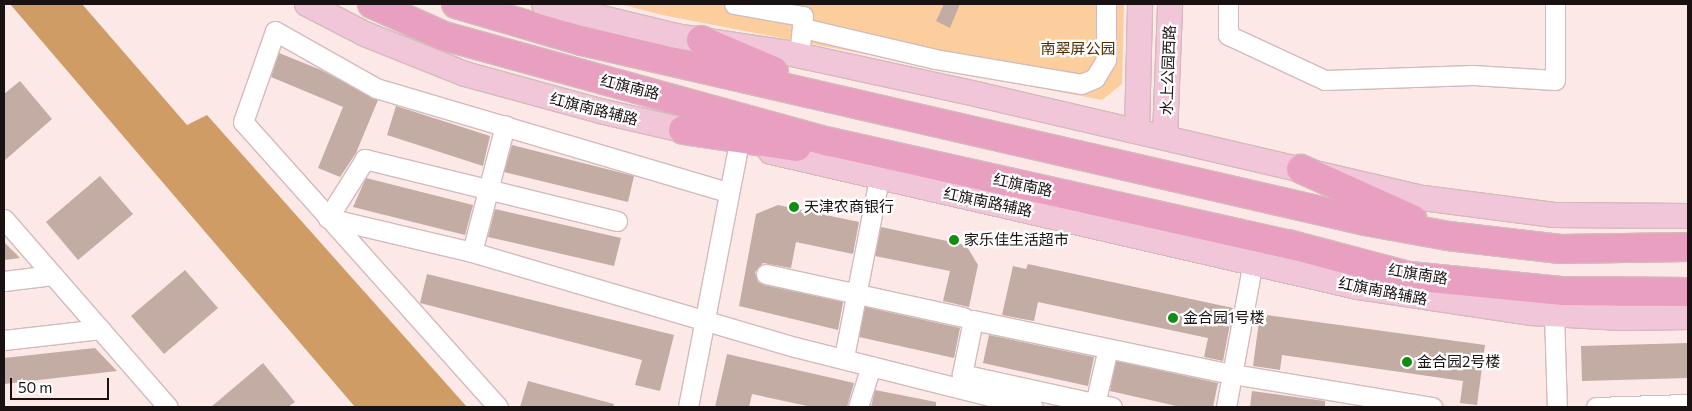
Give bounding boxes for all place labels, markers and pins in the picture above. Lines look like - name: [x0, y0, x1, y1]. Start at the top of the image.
- place label: 天津农商银行: [804, 198, 894, 216]
- marker: 天津农商银行: [788, 201, 800, 213]
- place label: 家乐佳生活超市: [964, 231, 1069, 249]
- marker: 家乐佳生活超市: [948, 234, 960, 246]
- place label: 金合园1号楼: [1183, 309, 1264, 327]
- marker: 金合园1号楼: [1167, 312, 1179, 324]
- place label: 金合园2号楼: [1417, 353, 1500, 371]
- marker: 金合园2号楼: [1401, 356, 1413, 368]

